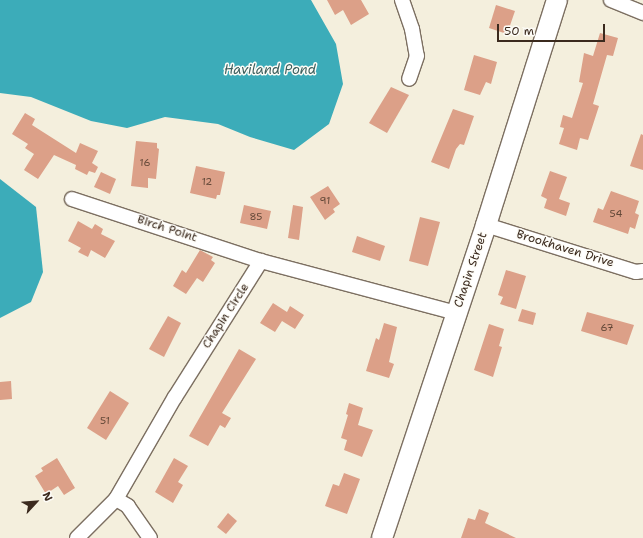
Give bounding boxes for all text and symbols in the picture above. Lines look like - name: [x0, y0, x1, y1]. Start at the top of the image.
- scale bar: [499, 16, 607, 42]
- text: 50 m: [504, 23, 534, 39]
- water label: Haviland Pond: [224, 62, 316, 78]
- house number: 16: [140, 157, 150, 169]
- house number: 12: [202, 176, 212, 188]
- house number: 91: [320, 195, 330, 207]
- house number: 54: [610, 208, 622, 220]
- house number: 85: [250, 211, 262, 223]
- street label: Birch Point: [135, 213, 199, 245]
- street label: Brookhaven Drive: [514, 227, 616, 271]
- street label: Chapin Street: [451, 231, 491, 309]
- street label: Chapin Circle: [200, 281, 252, 351]
- house number: 67: [601, 322, 613, 334]
- house number: 51: [100, 415, 110, 427]
- north arrow: [16, 482, 56, 522]
- text: N: [39, 489, 56, 504]

